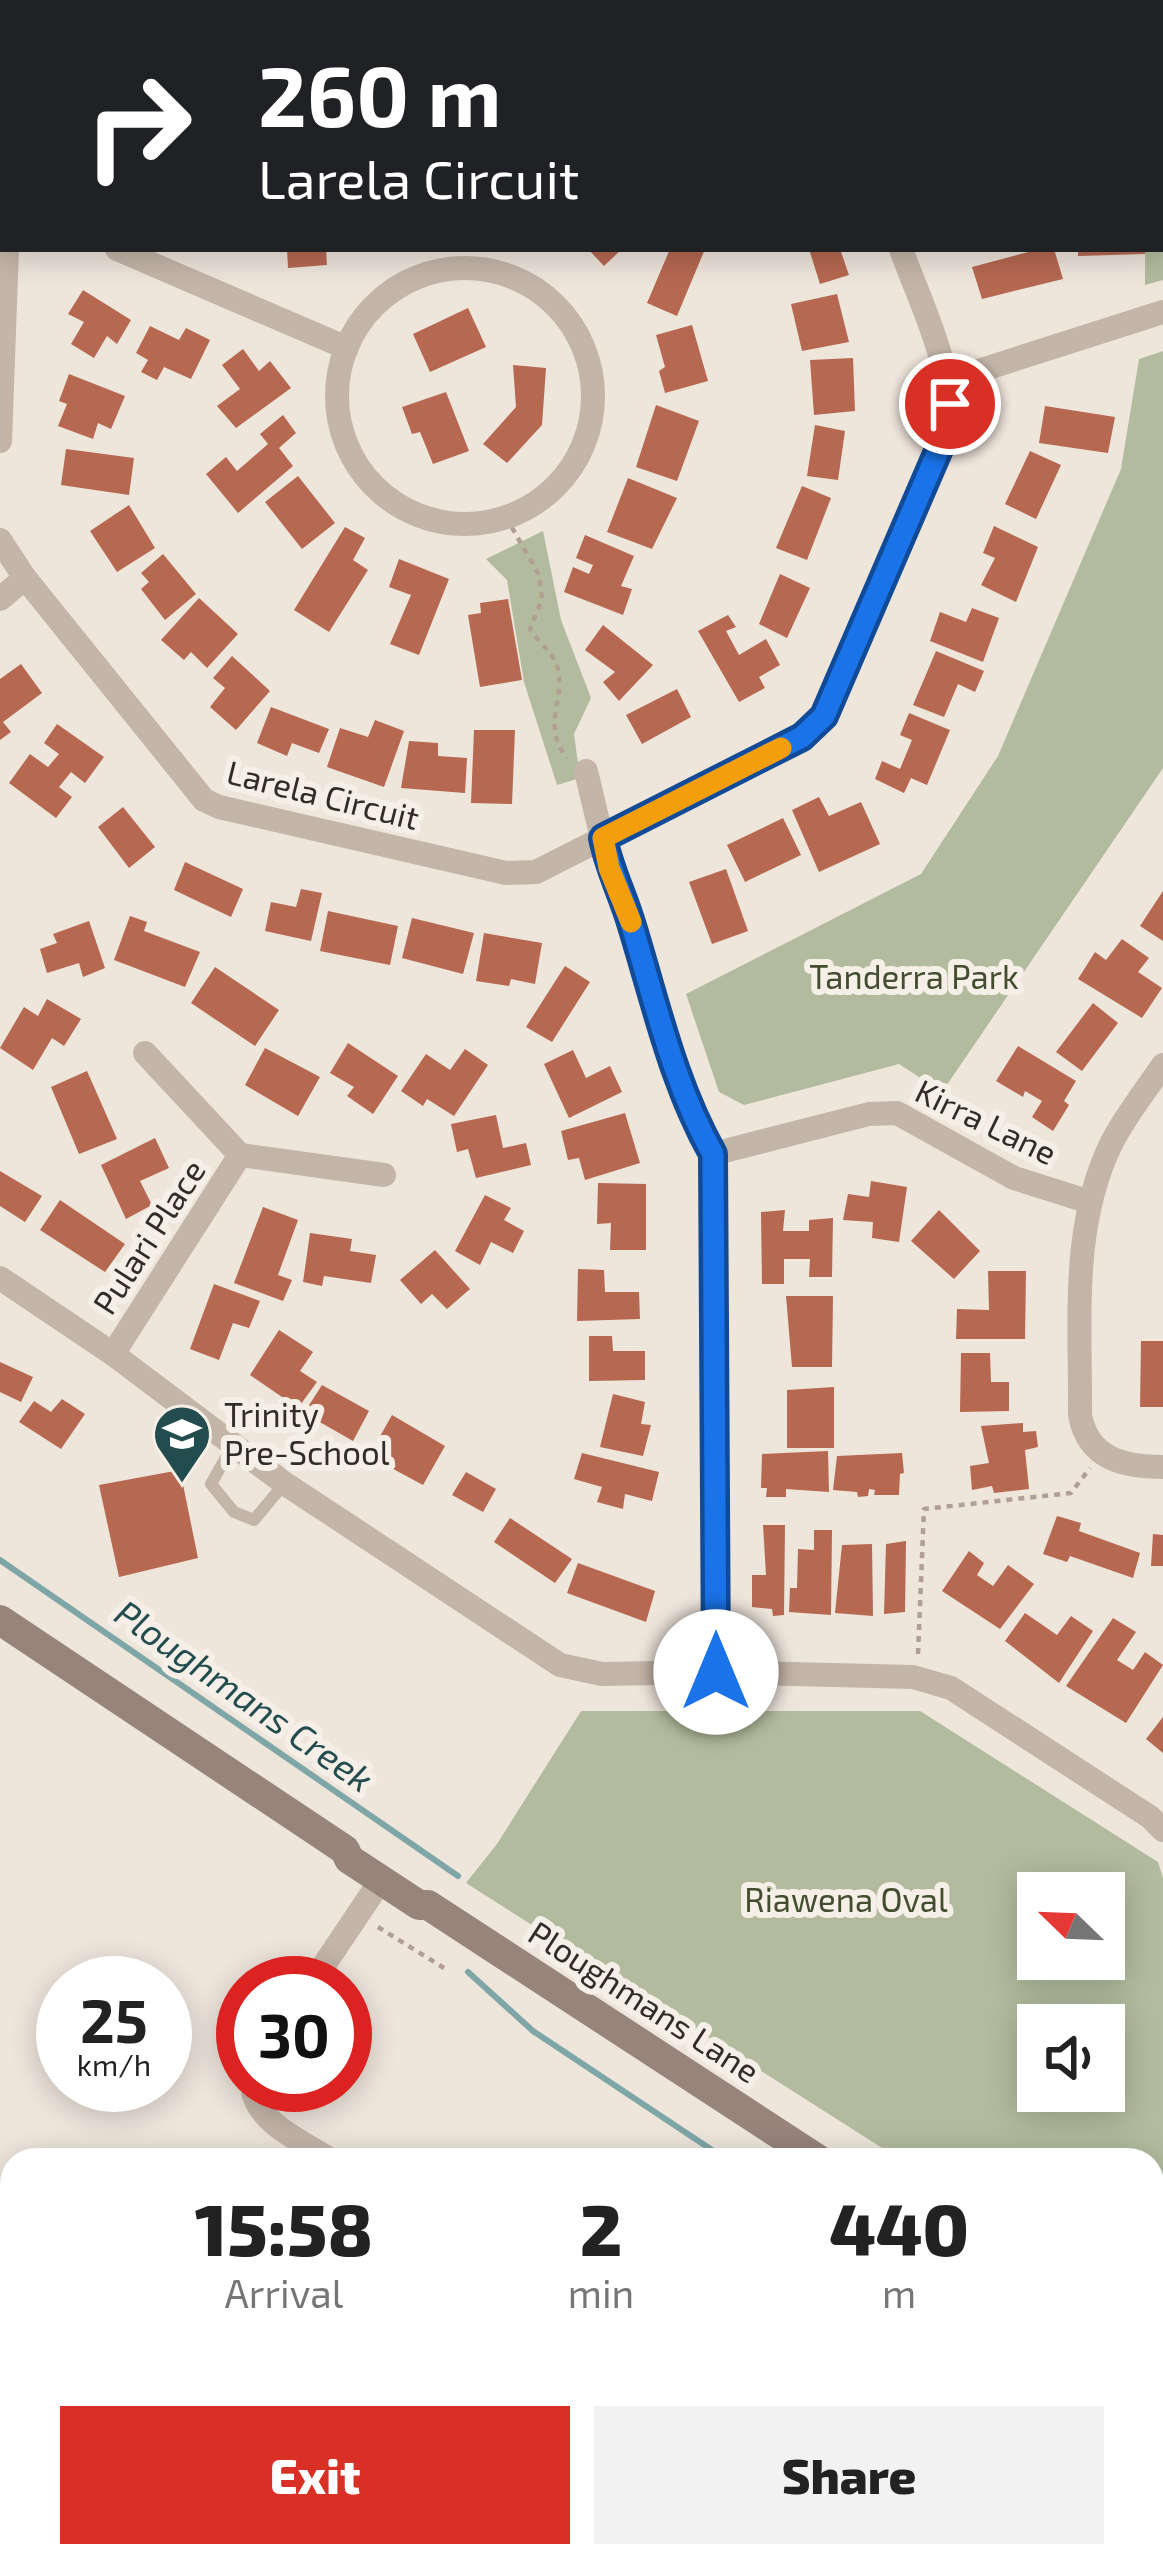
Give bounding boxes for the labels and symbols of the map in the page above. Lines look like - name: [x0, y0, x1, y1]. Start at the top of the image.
- pin: [899, 353, 1001, 455]
- street label: Larela Circuit: [223, 751, 423, 837]
- park label: Tanderra Park: [809, 956, 1019, 996]
- street label: Kirra Lane: [910, 1070, 1063, 1172]
- street label: Pulari Place: [83, 1152, 213, 1321]
- place label: Trinity Pre-School: [224, 1394, 390, 1472]
- school or university icon: Trinity Pre-School: [151, 1403, 213, 1485]
- water label: Ploughmans Creek: [108, 1590, 382, 1800]
- position arrow: [653, 1609, 779, 1735]
- north arrow: [1017, 1872, 1125, 1980]
- park label: Riawena Oval: [744, 1879, 948, 1919]
- street label: Ploughmans Lane: [522, 1912, 767, 2091]
- speed limit sign: 30: [216, 1956, 372, 2112]

